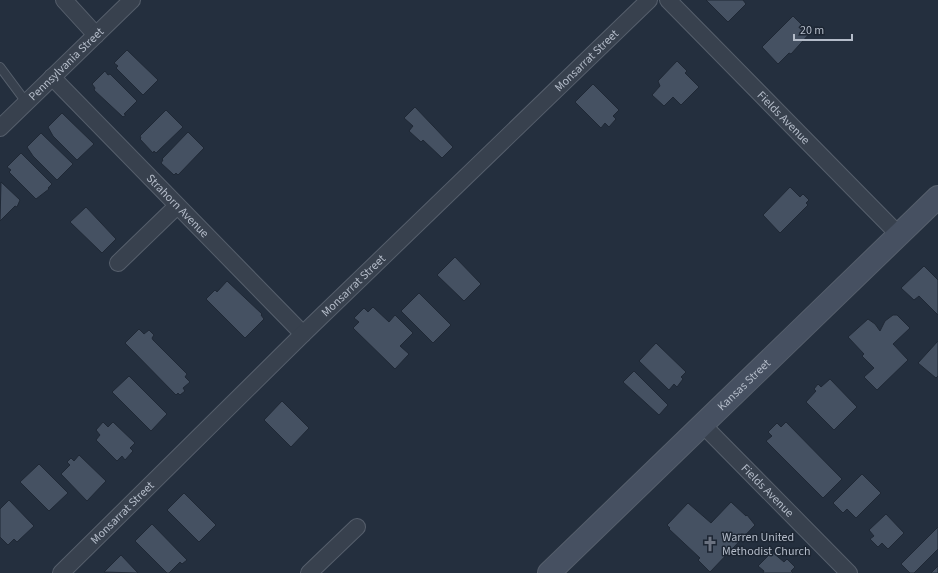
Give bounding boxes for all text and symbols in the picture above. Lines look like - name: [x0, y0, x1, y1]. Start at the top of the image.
- scale bar: [794, 16, 852, 42]
- text: 20 m: [800, 22, 824, 39]
- street label: Pennsylvania Street: [25, 23, 107, 104]
- street label: Monsarrat Street: [550, 25, 622, 96]
- street label: Fields Avenue: [753, 87, 814, 148]
- street label: Strahorn Avenue: [143, 170, 213, 242]
- street label: Monsarrat Street: [317, 250, 389, 321]
- street label: Kansas Street: [713, 355, 774, 414]
- street label: Fields Avenue: [737, 460, 798, 521]
- street label: Monsarrat Street: [87, 477, 158, 548]
- place label: Warren United Methodist Church: [722, 529, 810, 560]
- church icon: Warren United Methodist Church: [701, 535, 719, 553]

